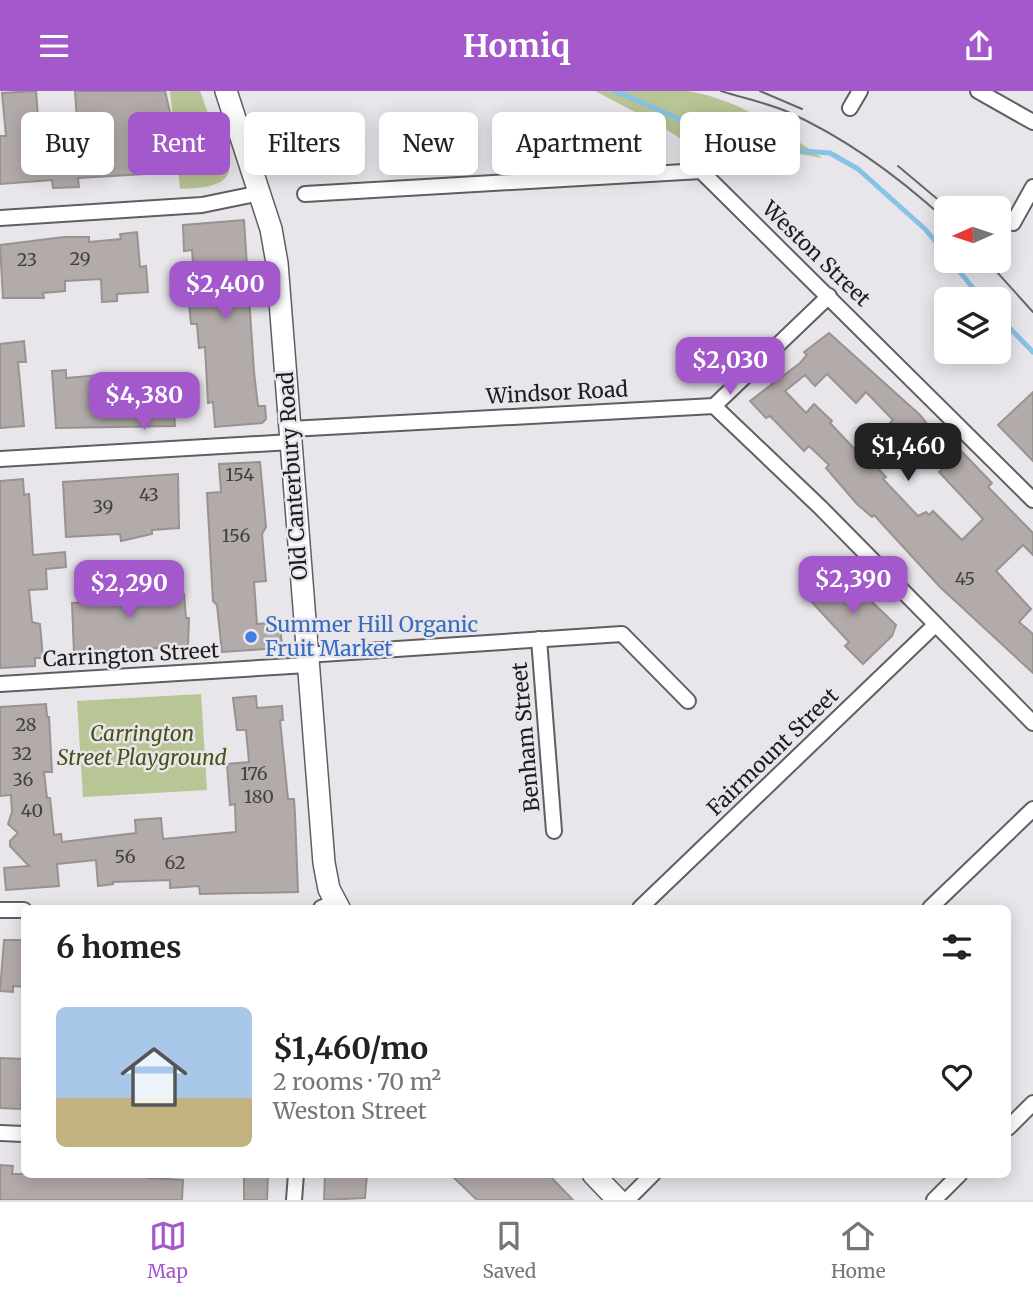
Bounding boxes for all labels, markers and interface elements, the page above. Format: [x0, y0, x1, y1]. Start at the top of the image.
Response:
text: Homiq [463, 26, 570, 66]
icon: menu [35, 27, 73, 65]
icon: share [960, 27, 998, 65]
chip: Buy [21, 112, 114, 175]
chip: Rent [128, 112, 230, 175]
chip: Filters [244, 112, 365, 175]
chip: New [379, 112, 478, 175]
chip: Apartment [492, 112, 666, 175]
chip: House [680, 112, 800, 175]
street label: Weston Street [756, 194, 876, 312]
north arrow [934, 196, 1012, 273]
map controls [934, 196, 1011, 364]
house number: 29 [69, 247, 91, 270]
house number: 23 [17, 248, 37, 271]
pin: $2,400 [168, 261, 282, 321]
text: $2,400 [185, 269, 265, 298]
button: layers [934, 287, 1011, 364]
pin: $2,030 [673, 337, 787, 397]
text: $2,030 [692, 345, 768, 374]
street label: Old Canterbury Road [272, 370, 313, 581]
pin: $4,380 [87, 373, 201, 432]
street label: Windsor Road [484, 375, 629, 410]
text: $4,380 [105, 380, 183, 409]
pin: $1,460 [851, 423, 965, 483]
text: $1,460 [870, 431, 946, 460]
house number: 154 [226, 463, 254, 486]
house number: 43 [139, 483, 159, 506]
house number: 39 [93, 495, 113, 518]
house number: 156 [222, 524, 250, 547]
pin: $2,390 [796, 557, 910, 616]
pin: $2,290 [72, 561, 186, 620]
text: $2,390 [815, 564, 891, 593]
house number: 45 [955, 567, 975, 590]
text: $2,290 [90, 568, 168, 597]
place label: Summer Hill Organic Fruit Market [265, 611, 478, 662]
marker: Summer Hill Organic Fruit Market [243, 629, 259, 645]
street label: Carrington Street [42, 636, 220, 673]
street label: Benham Street [505, 661, 546, 813]
street label: Fairmount Street [701, 682, 844, 821]
house number: 28 [15, 713, 37, 736]
park label: Carrington Street Playground [57, 720, 227, 771]
house number: 32 [12, 742, 32, 765]
house number: 176 [240, 762, 268, 785]
house number: 36 [13, 768, 34, 791]
house number: 180 [244, 785, 274, 808]
house number: 40 [21, 799, 43, 822]
house number: 56 [114, 845, 136, 868]
house number: 62 [165, 851, 185, 874]
text: 6 homes [56, 928, 181, 966]
icon: filters [938, 928, 976, 966]
text: $1,460/mo [273, 1029, 428, 1067]
icon: home [112, 1035, 196, 1119]
icon: heart [938, 1058, 976, 1096]
text: 2 rooms · 70 m² [273, 1067, 441, 1096]
text: Weston Street [273, 1096, 427, 1125]
tab: Map [147, 1217, 188, 1283]
tab: Saved [482, 1217, 536, 1283]
tab: Home [831, 1217, 886, 1283]

